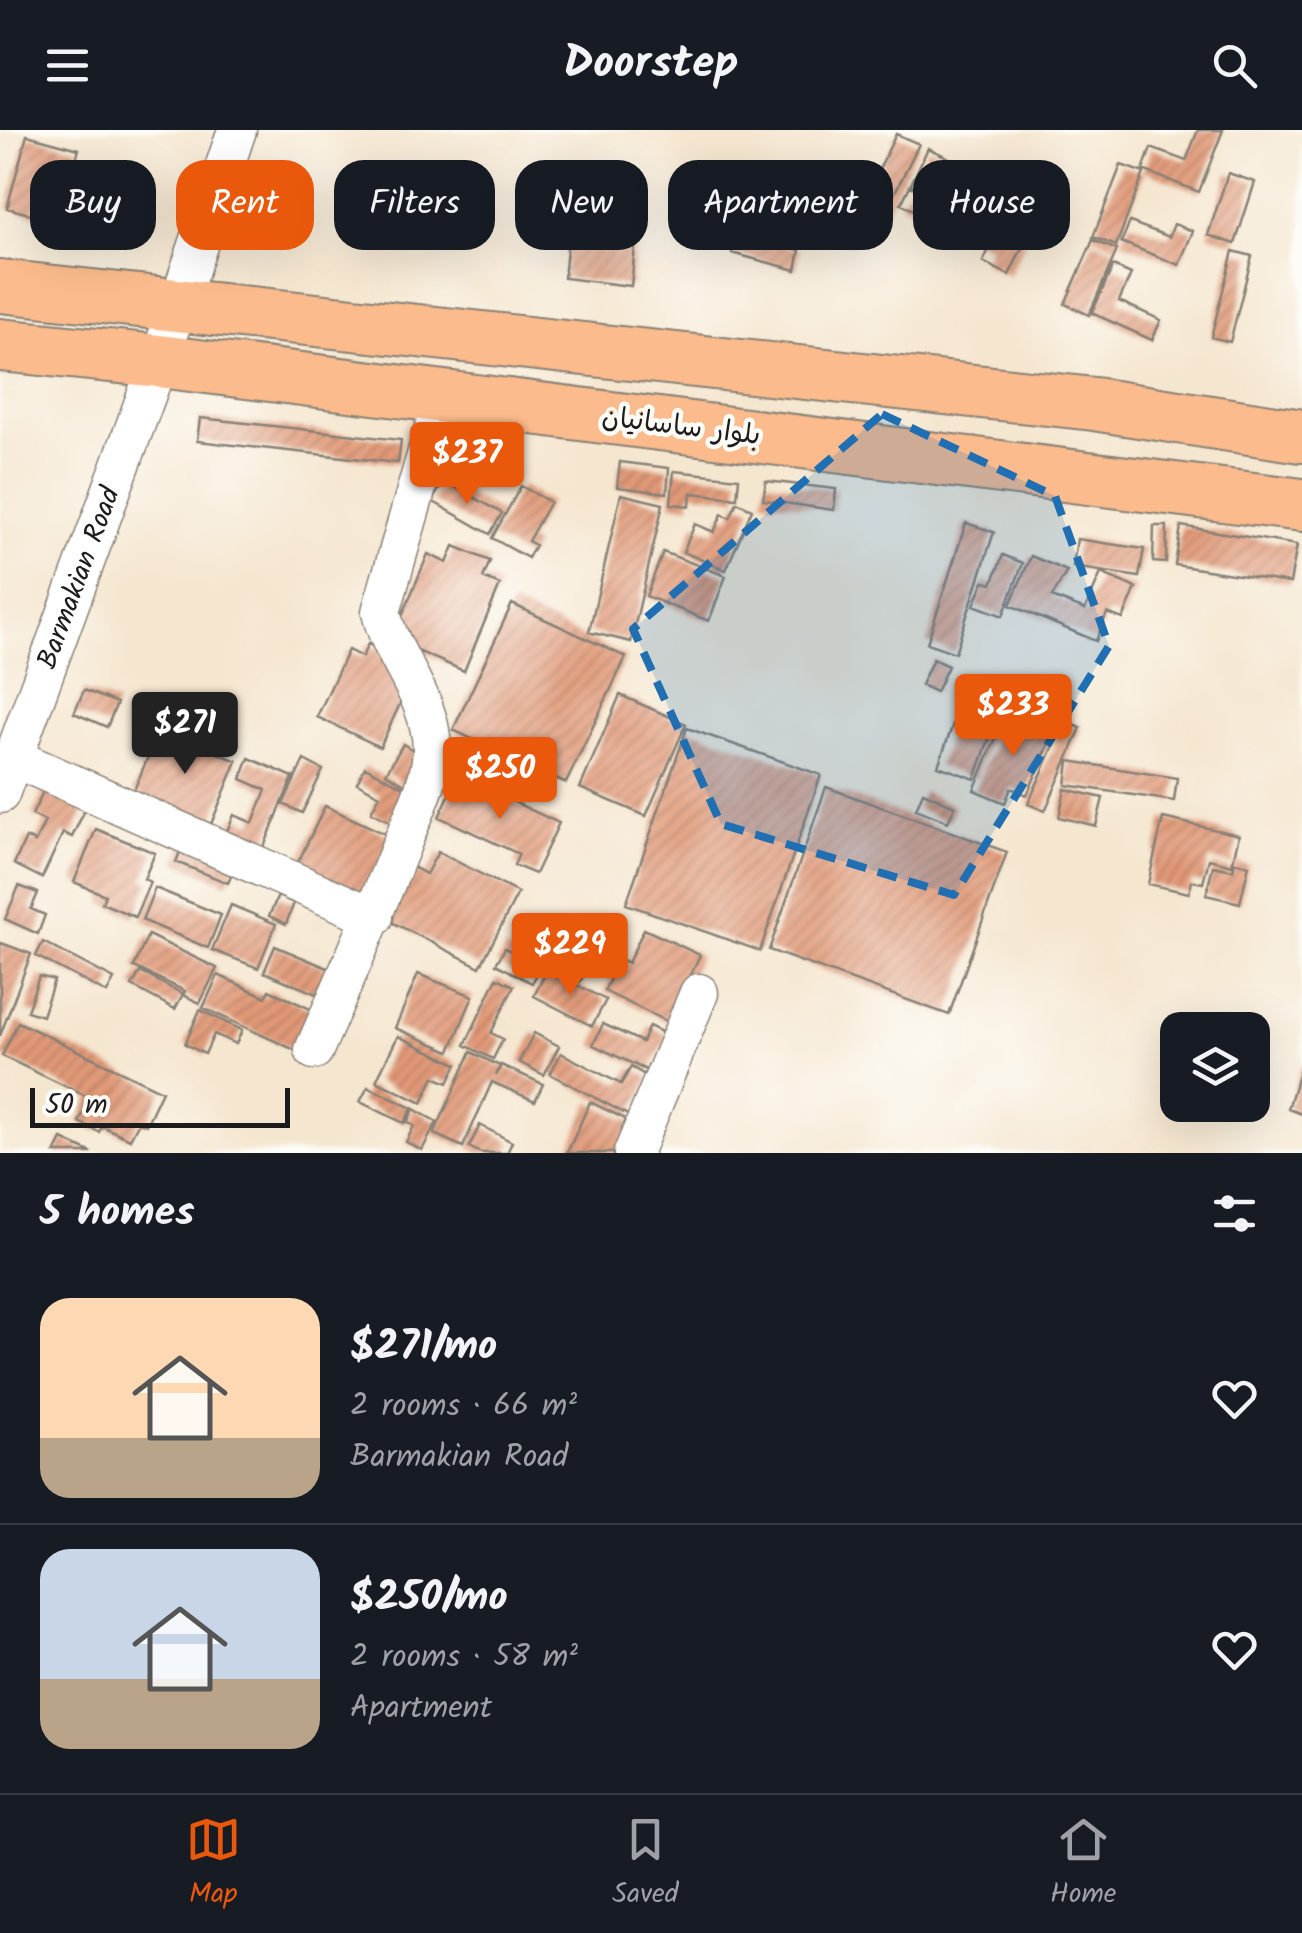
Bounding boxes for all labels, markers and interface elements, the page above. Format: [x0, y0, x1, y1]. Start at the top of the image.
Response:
text: Doorstep [564, 29, 738, 101]
icon: menu [40, 38, 95, 93]
icon: search [1207, 38, 1262, 93]
chip: Buy [30, 160, 156, 250]
chip: Rent [176, 160, 314, 250]
chip: Filters [334, 160, 495, 250]
chip: New [515, 160, 648, 250]
chip: Apartment [668, 160, 893, 250]
chip: House [913, 160, 1070, 250]
street label: بلوار ساسانیان [599, 395, 763, 459]
pin: $237 [408, 422, 526, 507]
text: $237 [432, 429, 502, 480]
street label: Barmakian Road [25, 480, 134, 675]
pin: $233 [954, 674, 1072, 759]
text: $233 [977, 681, 1049, 732]
pin: $271 [126, 692, 244, 777]
text: $271 [154, 699, 216, 750]
pin: $250 [441, 737, 559, 822]
text: $250 [465, 744, 535, 795]
pin: $229 [511, 913, 629, 998]
text: $229 [534, 920, 606, 971]
map controls [1160, 1012, 1270, 1122]
button: layers [1160, 1012, 1270, 1122]
scale bar [30, 1083, 290, 1128]
text: 50 m [45, 1083, 108, 1128]
text: 5 homes [40, 1180, 195, 1247]
icon: filters [1207, 1186, 1262, 1241]
text: $271/mo [350, 1314, 497, 1381]
icon: home [120, 1338, 240, 1458]
icon: heart [1207, 1371, 1262, 1426]
text: 2 rooms · 66 m² [350, 1381, 577, 1432]
text: Barmakian Road [350, 1432, 568, 1483]
text: $250/mo [350, 1565, 508, 1632]
icon: home [120, 1589, 240, 1709]
icon: heart [1207, 1622, 1262, 1677]
text: 2 rooms · 58 m² [350, 1632, 578, 1683]
text: Apartment [350, 1683, 492, 1734]
tab: Map [186, 1812, 241, 1917]
tab: Saved [612, 1812, 679, 1917]
tab: Home [1050, 1812, 1116, 1917]

